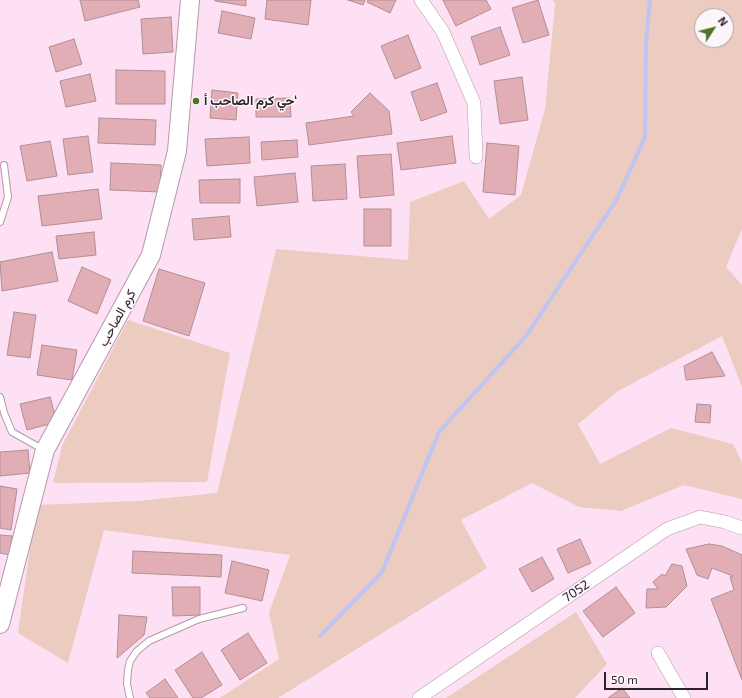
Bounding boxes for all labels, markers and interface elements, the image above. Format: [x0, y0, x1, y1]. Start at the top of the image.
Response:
north arrow [694, 8, 734, 48]
text: N [716, 14, 731, 28]
place label: حي كرم الصاحب أ‘ [204, 93, 297, 109]
marker: حي كرم الصاحب أ‘ [191, 96, 201, 106]
street label: كرم الصاحب [95, 287, 139, 349]
street label: 7052 [560, 576, 592, 606]
scale bar [606, 664, 710, 690]
text: 50 m [611, 672, 638, 686]

